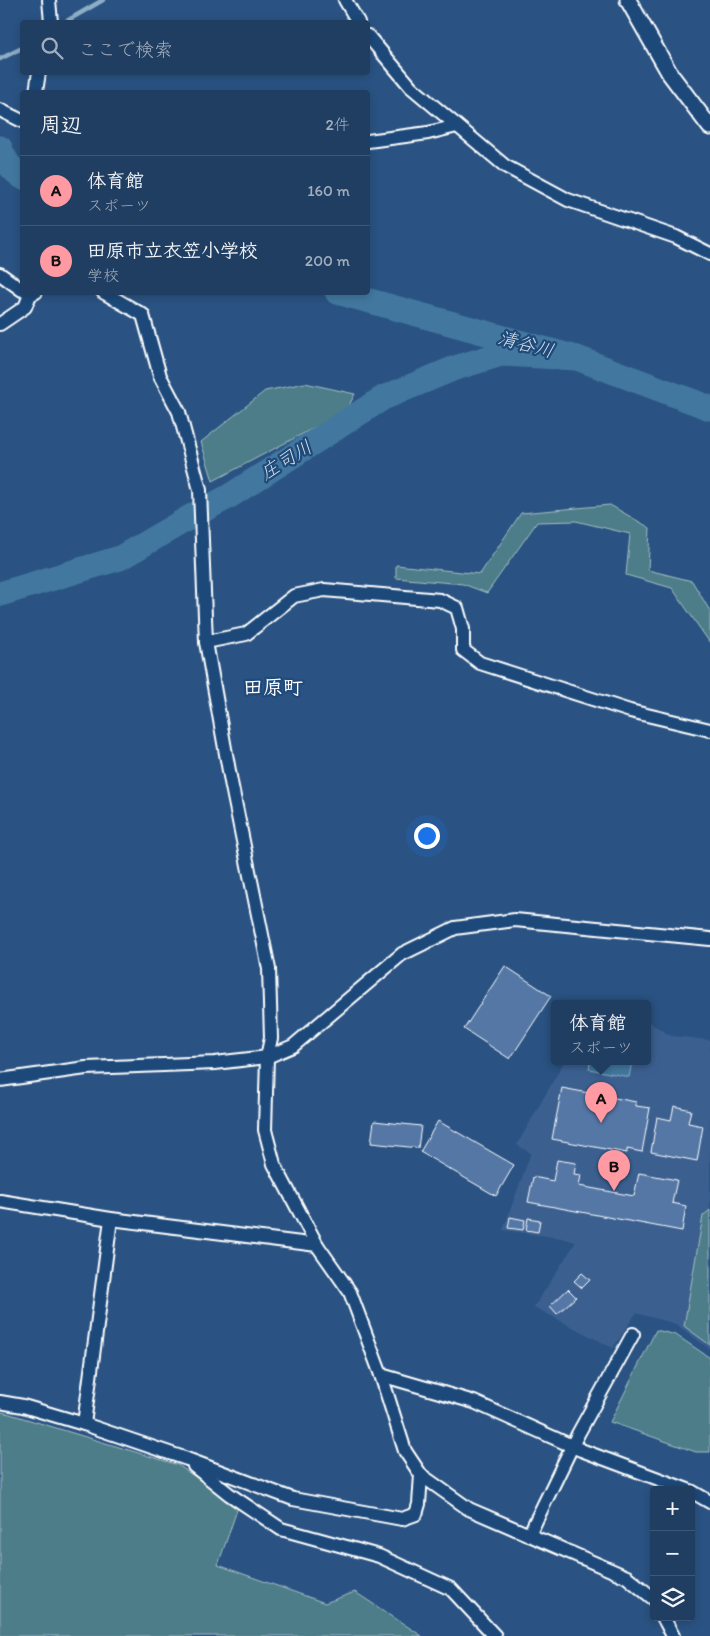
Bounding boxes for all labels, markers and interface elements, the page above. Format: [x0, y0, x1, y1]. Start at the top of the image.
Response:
search box [20, 20, 370, 75]
icon: search [38, 34, 66, 62]
text: ここで検索 [78, 38, 173, 61]
text: 周辺 [40, 112, 82, 137]
text: 2件 [326, 115, 350, 134]
text: 体育館 [87, 169, 144, 192]
text: A [51, 181, 61, 200]
text: 160 m [307, 181, 350, 200]
text: スポーツ [87, 196, 151, 215]
text: 田原市立衣笠小学校 [87, 239, 258, 262]
text: B [51, 251, 61, 270]
text: 200 m [305, 251, 350, 270]
text: 学校 [87, 266, 119, 285]
water label: 清谷川 [495, 326, 557, 362]
water label: 庄司川 [256, 435, 316, 485]
district label: 田原町 [243, 675, 303, 699]
your location [414, 823, 440, 849]
popup [551, 1000, 651, 1065]
text: 体育館 [569, 1011, 626, 1034]
text: スポーツ [569, 1038, 633, 1057]
pin: A [585, 1082, 617, 1123]
pin: B [598, 1150, 630, 1191]
map controls [650, 1486, 695, 1621]
button: + [650, 1486, 695, 1531]
button: − [650, 1531, 695, 1576]
button: layers [650, 1576, 695, 1621]

